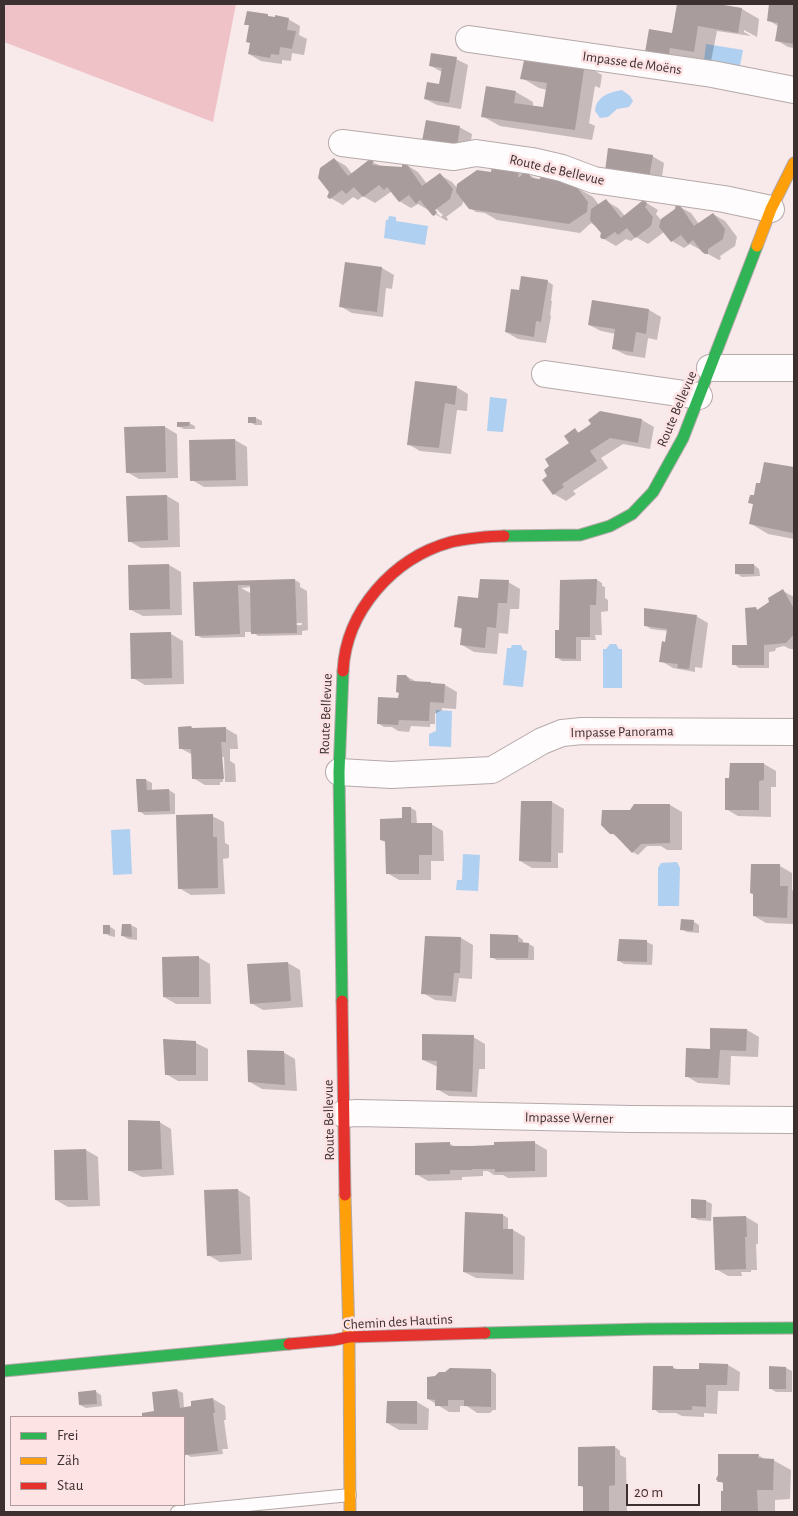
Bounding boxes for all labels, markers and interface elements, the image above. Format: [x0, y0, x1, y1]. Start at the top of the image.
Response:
street label: Impasse de Moëns [581, 48, 683, 78]
street label: Route de Bellevue [508, 151, 606, 189]
street label: Route Bellevue [653, 368, 701, 450]
street label: Route Bellevue [316, 673, 336, 755]
street label: Impasse Panorama [570, 723, 674, 741]
street label: Route Bellevue [320, 1079, 338, 1161]
street label: Impasse Werner [525, 1109, 613, 1127]
street label: Chemin des Hautins [343, 1311, 453, 1333]
legend [10, 1416, 185, 1506]
text: Frei [57, 1428, 78, 1443]
text: Zäh [57, 1453, 80, 1468]
scale bar [628, 1474, 702, 1506]
text: Stau [57, 1478, 83, 1493]
text: 20 m [634, 1485, 663, 1500]

